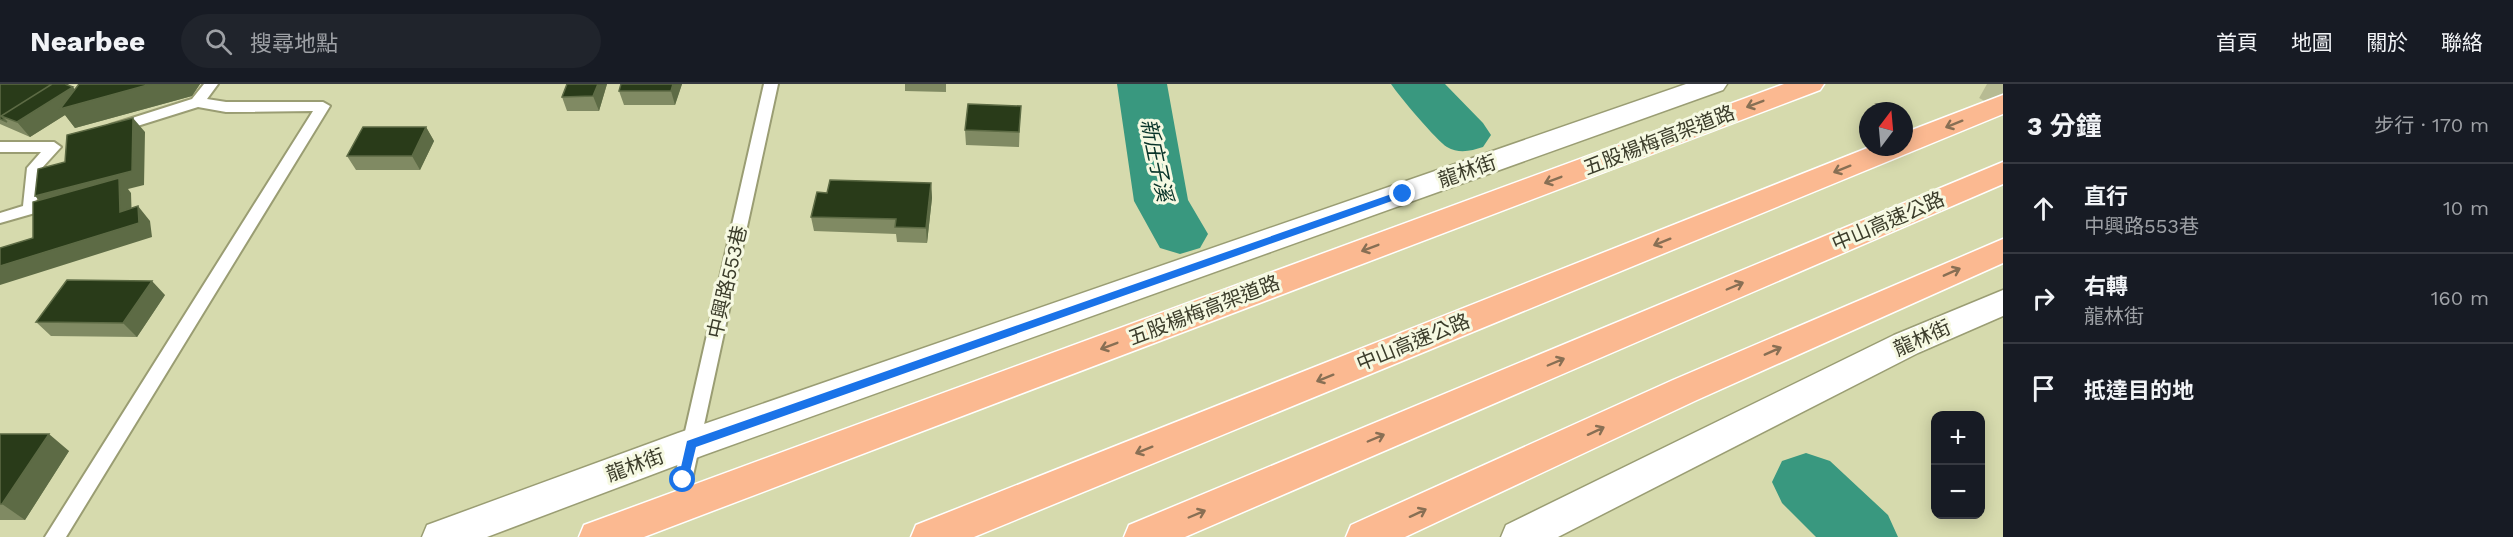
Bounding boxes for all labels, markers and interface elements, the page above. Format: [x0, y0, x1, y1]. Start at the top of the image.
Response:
search box [181, 14, 601, 68]
text: Nearbee [30, 25, 145, 58]
icon: search [202, 25, 235, 58]
text: 首頁 [2216, 30, 2258, 55]
text: 地圖 [2291, 30, 2333, 55]
text: 關於 [2366, 30, 2408, 55]
text: 聯絡 [2441, 30, 2483, 55]
text: 搜尋地點 [250, 31, 338, 56]
street label: 五股楊梅高架道路 [1580, 100, 1738, 180]
one-way arrow [1746, 100, 1765, 111]
north arrow [1859, 102, 1913, 156]
text: 3 分鐘 [2027, 111, 2102, 141]
text: 步行 · 170 m [2374, 113, 2489, 137]
water label: 新庄子溪 [1136, 116, 1179, 207]
one-way arrow [1945, 119, 1963, 130]
street label: 龍林街 [1435, 150, 1499, 192]
one-way arrow [1834, 164, 1852, 175]
one-way arrow [1544, 175, 1563, 186]
route end [1389, 180, 1415, 206]
text: 直行 [2084, 184, 2128, 209]
street label: 中山高速公路 [1828, 187, 1948, 255]
icon: ahead [2027, 192, 2060, 225]
text: 10 m [2443, 196, 2489, 220]
text: 中興路553巷 [2084, 214, 2199, 238]
street label: 中興路553巷 [702, 223, 752, 341]
one-way arrow [1653, 237, 1671, 248]
one-way arrow [1361, 244, 1380, 255]
one-way arrow [1942, 266, 1960, 277]
street label: 五股楊梅高架道路 [1125, 270, 1283, 350]
text: 右轉 [2084, 274, 2128, 299]
one-way arrow [1725, 280, 1744, 291]
icon: right [2027, 282, 2060, 315]
text: 160 m [2431, 286, 2489, 310]
text: 龍林街 [2084, 304, 2144, 328]
street label: 中山高速公路 [1353, 308, 1473, 376]
street label: 龍林街 [1890, 315, 1954, 361]
one-way arrow [1100, 341, 1119, 352]
one-way arrow [1764, 345, 1782, 356]
one-way arrow [1546, 356, 1564, 367]
icon: arrive [2027, 372, 2060, 405]
one-way arrow [1316, 373, 1335, 384]
text: 抵達目的地 [2084, 378, 2194, 403]
map controls [1931, 411, 1985, 519]
button: + [1931, 411, 1985, 465]
one-way arrow [1586, 425, 1604, 436]
one-way arrow [1366, 432, 1385, 443]
street label: 龍林街 [603, 443, 667, 487]
one-way arrow [1135, 446, 1154, 457]
button: − [1931, 465, 1985, 519]
route start [669, 466, 695, 492]
one-way arrow [1409, 506, 1427, 518]
one-way arrow [1187, 508, 1205, 519]

